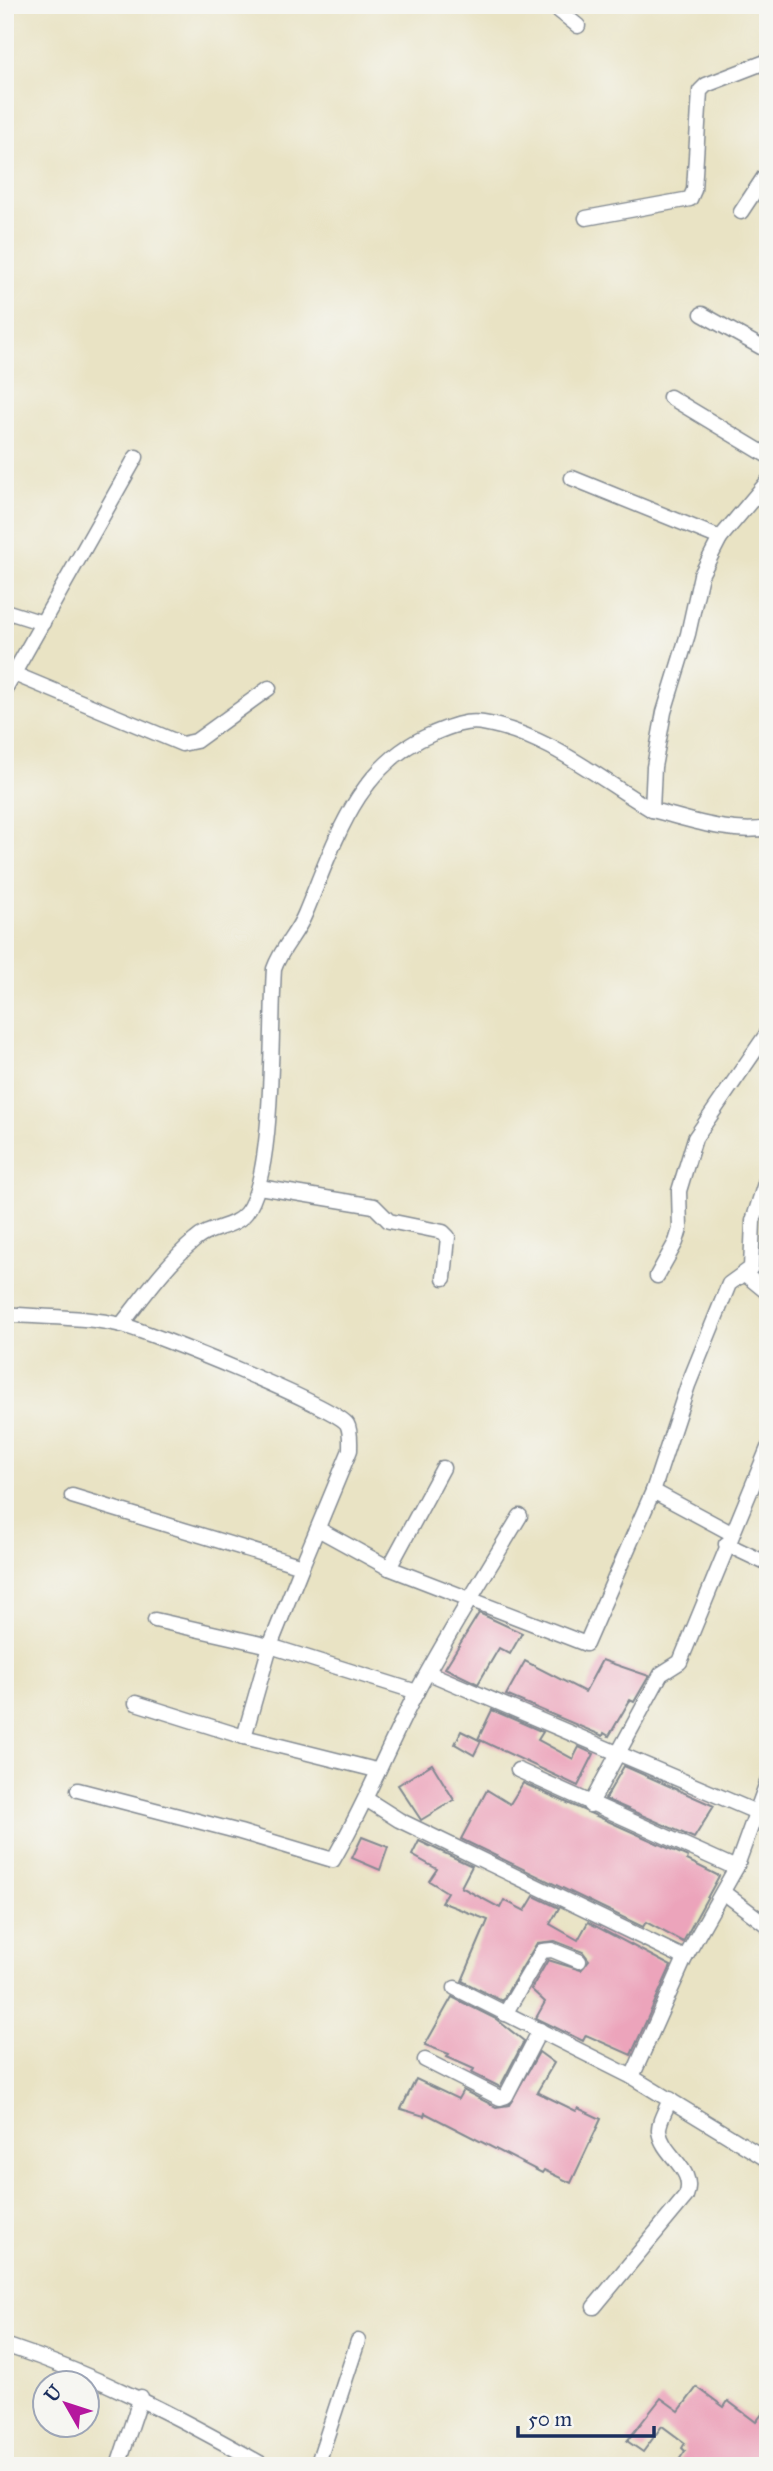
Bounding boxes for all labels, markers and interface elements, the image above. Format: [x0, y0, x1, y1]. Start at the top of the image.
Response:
north arrow [32, 2370, 102, 2440]
text: U [40, 2380, 67, 2407]
scale bar [518, 2394, 654, 2438]
text: 50 m [528, 2406, 573, 2432]

